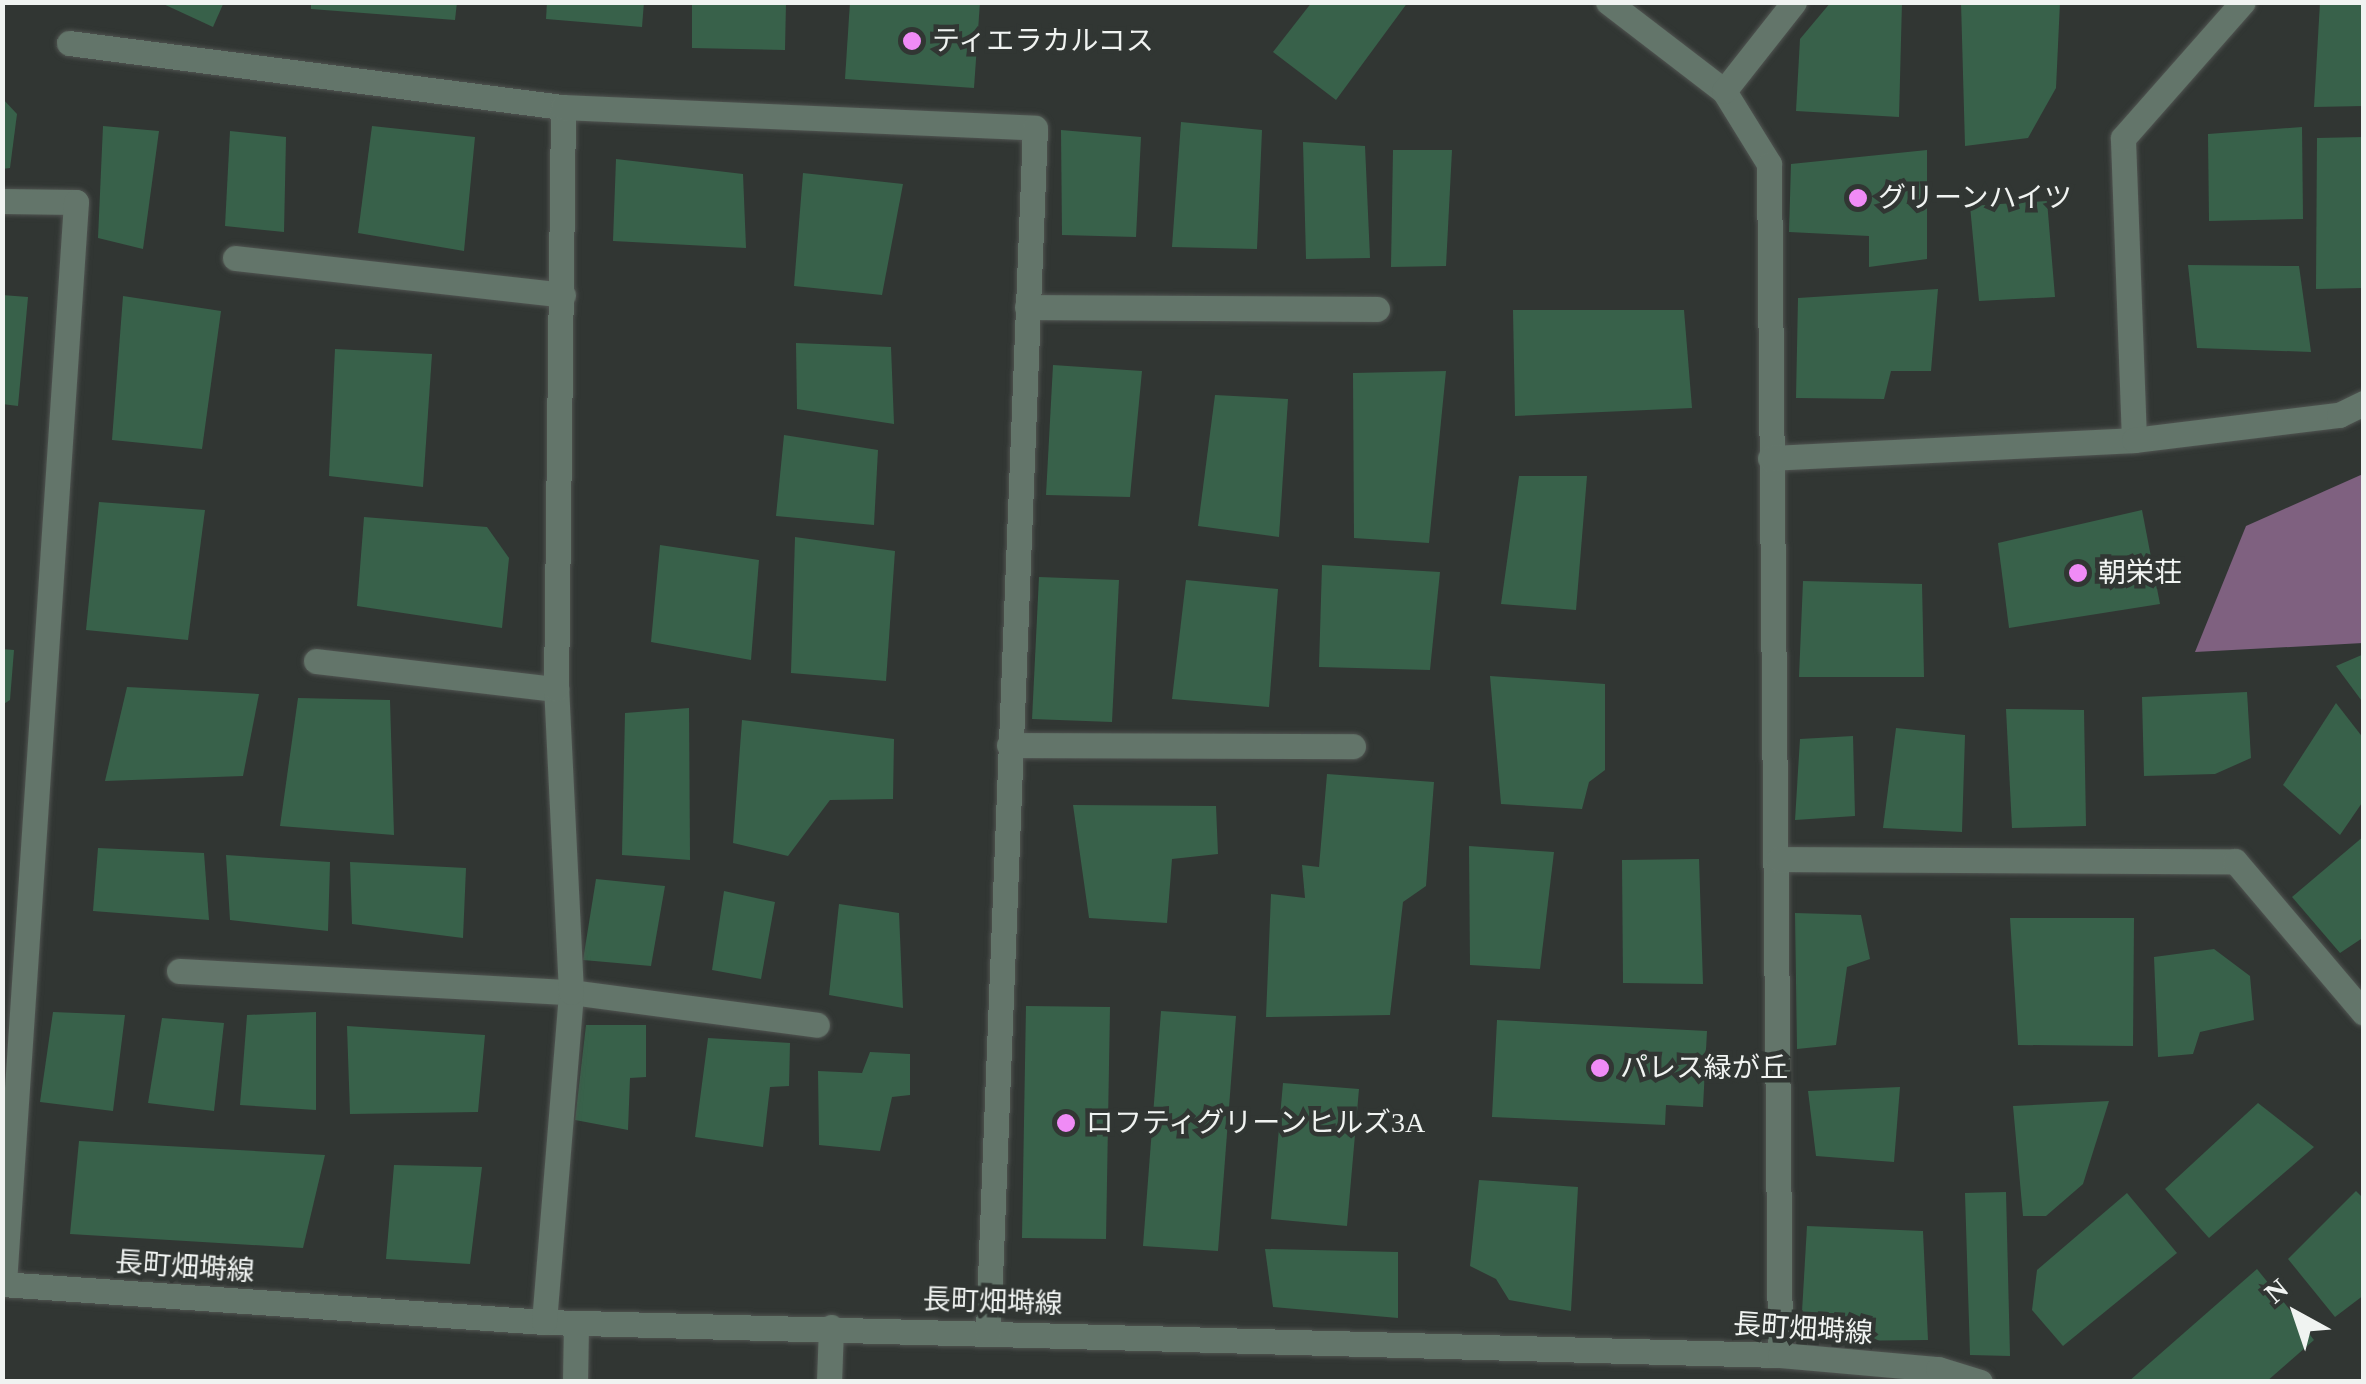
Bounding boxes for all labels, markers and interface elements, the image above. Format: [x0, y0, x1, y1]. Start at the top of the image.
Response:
place label: ティエラカルコス [932, 24, 1156, 58]
marker: ティエラカルコス [901, 30, 923, 52]
place label: グリーンハイツ [1878, 181, 2074, 215]
marker: グリーンハイツ [1847, 187, 1869, 209]
place label: 朝栄荘 [2098, 556, 2182, 590]
marker: 朝栄荘 [2067, 562, 2089, 584]
place label: パレス緑が丘 [1620, 1051, 1788, 1085]
marker: パレス緑が丘 [1589, 1057, 1611, 1079]
place label: ロフティグリーンヒルズ3A [1086, 1106, 1428, 1140]
marker: ロフティグリーンヒルズ3A [1055, 1112, 1077, 1134]
street label: 長町畑塒線 [114, 1245, 256, 1289]
north arrow [2246, 1264, 2346, 1364]
text: N [2259, 1272, 2294, 1309]
street label: 長町畑塒線 [922, 1283, 1064, 1321]
street label: 長町畑塒線 [1732, 1307, 1874, 1351]

